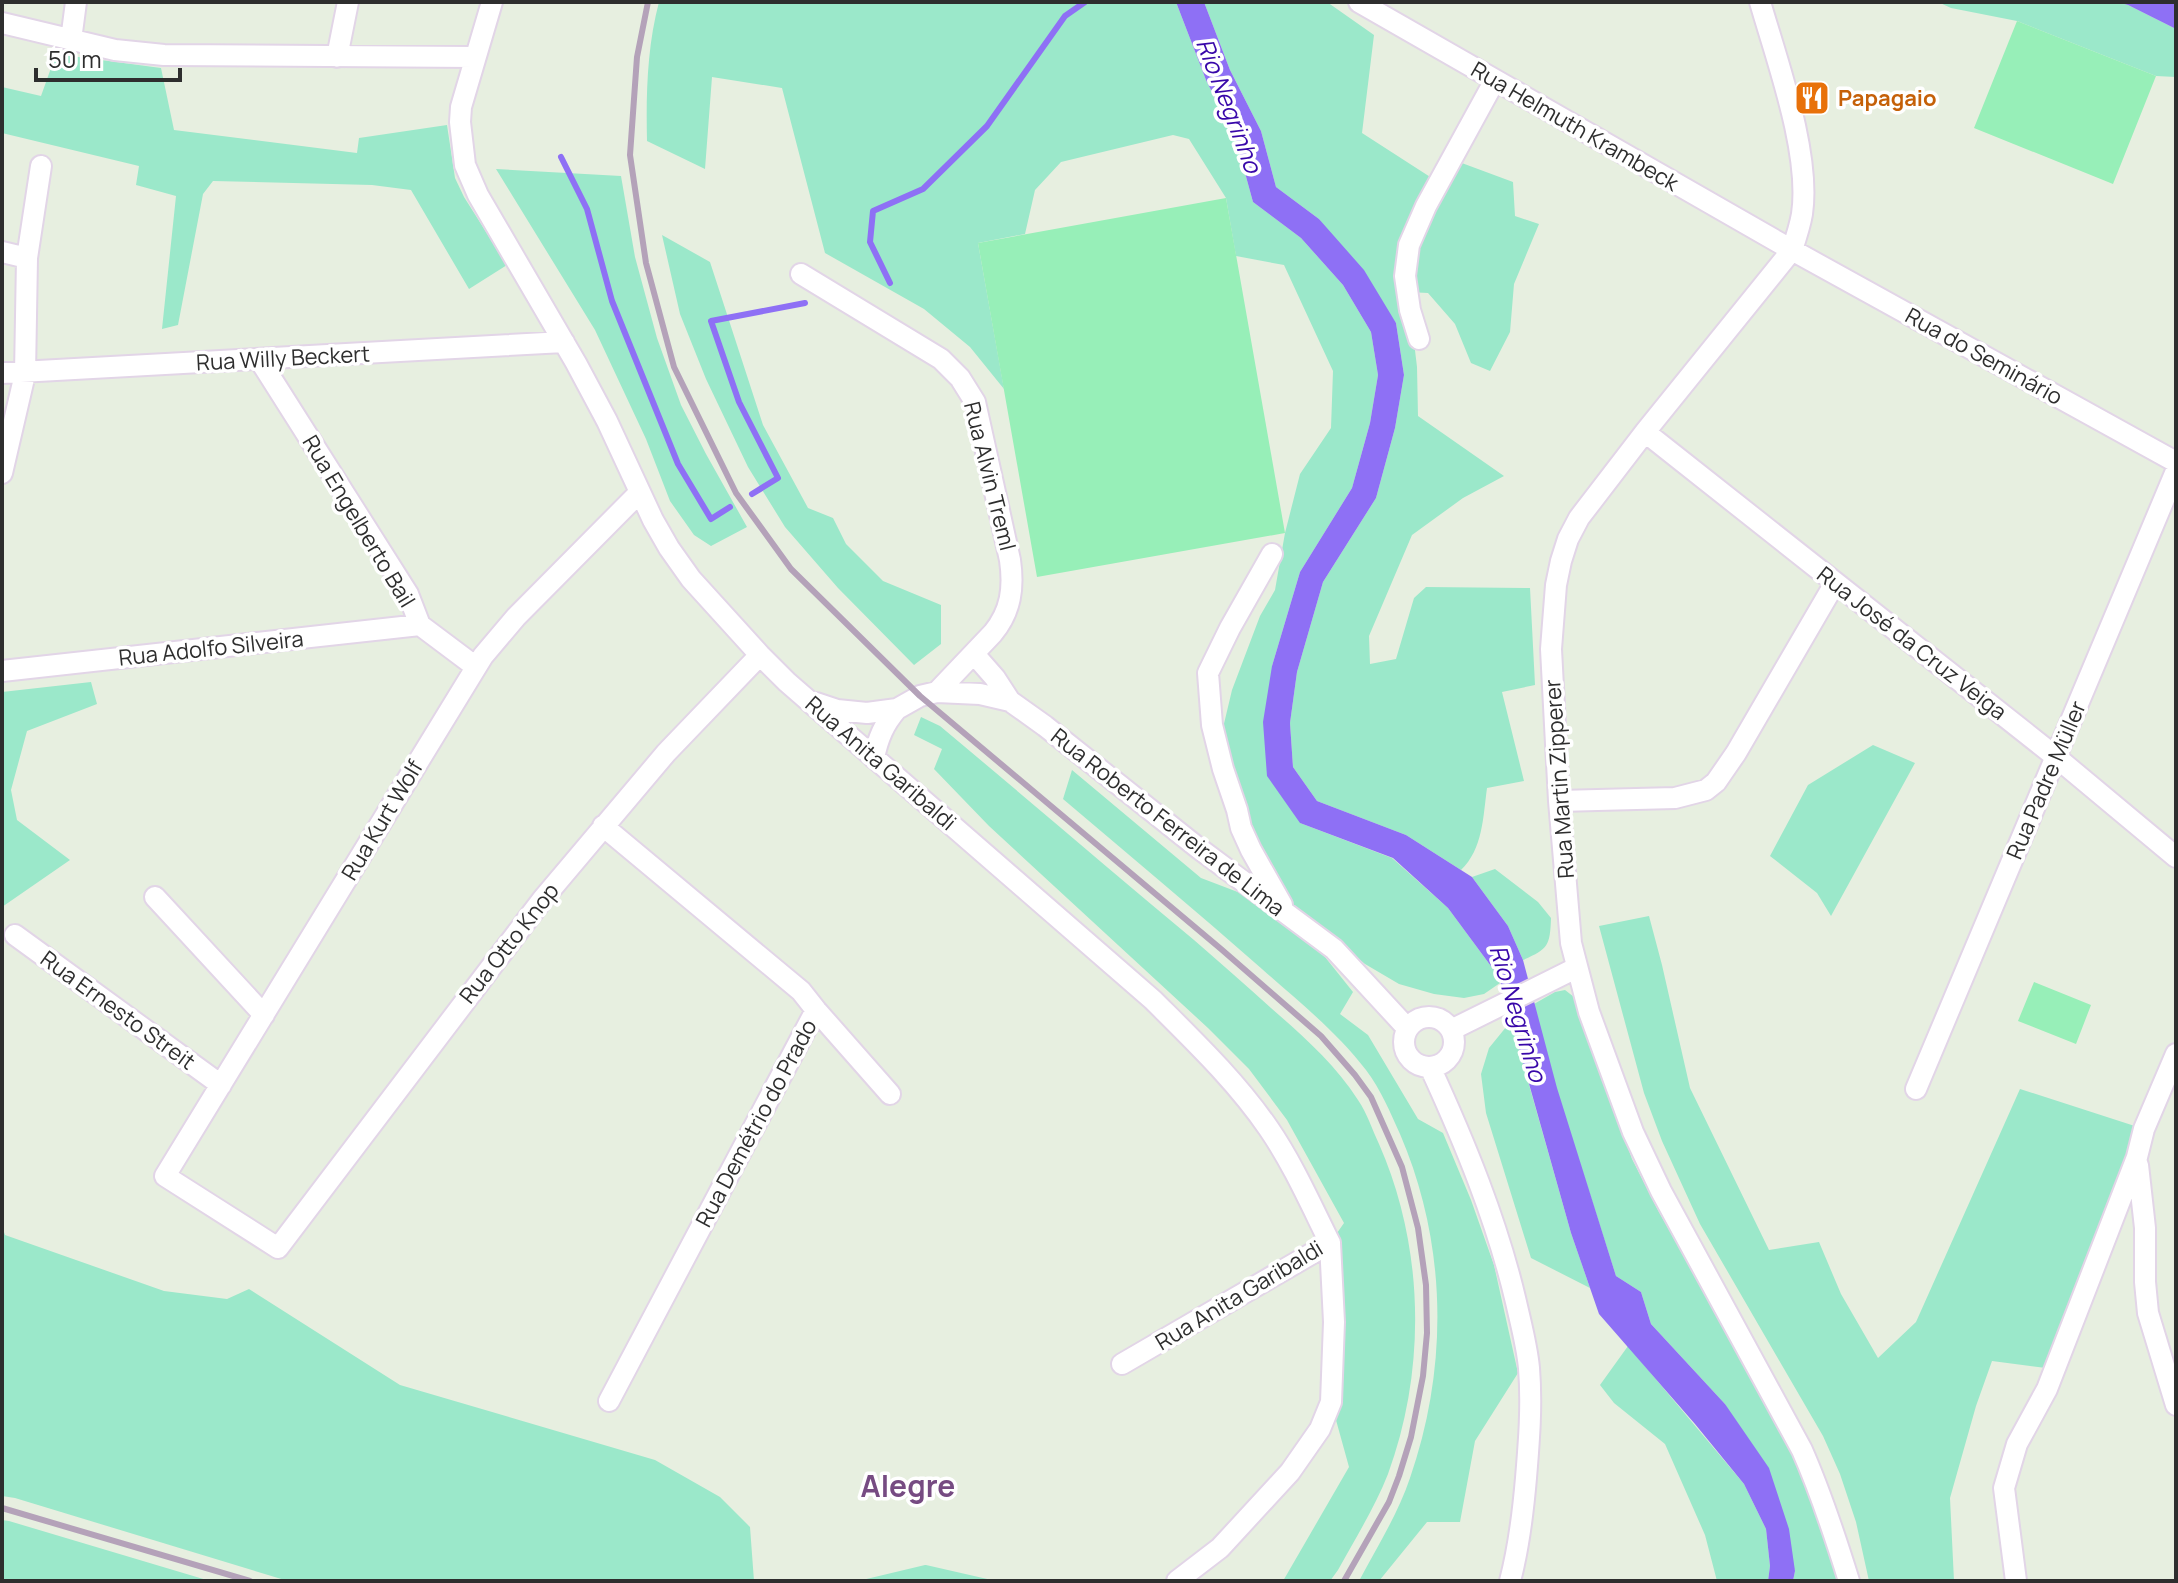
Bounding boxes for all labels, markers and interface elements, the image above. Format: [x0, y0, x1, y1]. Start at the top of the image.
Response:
scale bar [36, 32, 180, 82]
water label: Rio Negrinho [1189, 33, 1271, 179]
text: 50 m [48, 42, 102, 75]
street label: Rua Helmuth Krambeck [1466, 54, 1685, 198]
restaurant icon: Papagaio [1793, 79, 1831, 117]
place label: Papagaio [1838, 83, 1937, 113]
street label: Rua do Seminário [1900, 300, 2068, 412]
street label: Rua Willy Beckert [195, 338, 371, 378]
street label: Rua Alvin Treml [957, 398, 1023, 554]
street label: Rua Engelberto Bail [296, 429, 422, 613]
street label: Rua José da Cruz Veiga [1811, 559, 2013, 727]
street label: Rua Adolfo Silveira [117, 623, 305, 673]
street label: Rua Martin Zipperer [1537, 678, 1581, 880]
street label: Rua Anita Garibaldi [799, 689, 963, 837]
street label: Rua Padre Müller [1999, 696, 2093, 864]
street label: Rua Roberto Ferreira de Lima [1045, 721, 1291, 923]
street label: Rua Kurt Wolf [334, 754, 430, 886]
street label: Rua Otto Knop [452, 877, 566, 1009]
water label: Rio Negrinho [1483, 941, 1556, 1087]
street label: Rua Ernesto Streit [35, 944, 201, 1076]
street label: Rua Demétrio do Prado [688, 1014, 824, 1232]
street label: Rua Anita Garibaldi [1150, 1233, 1328, 1357]
district label: Alegre [861, 1465, 955, 1506]

